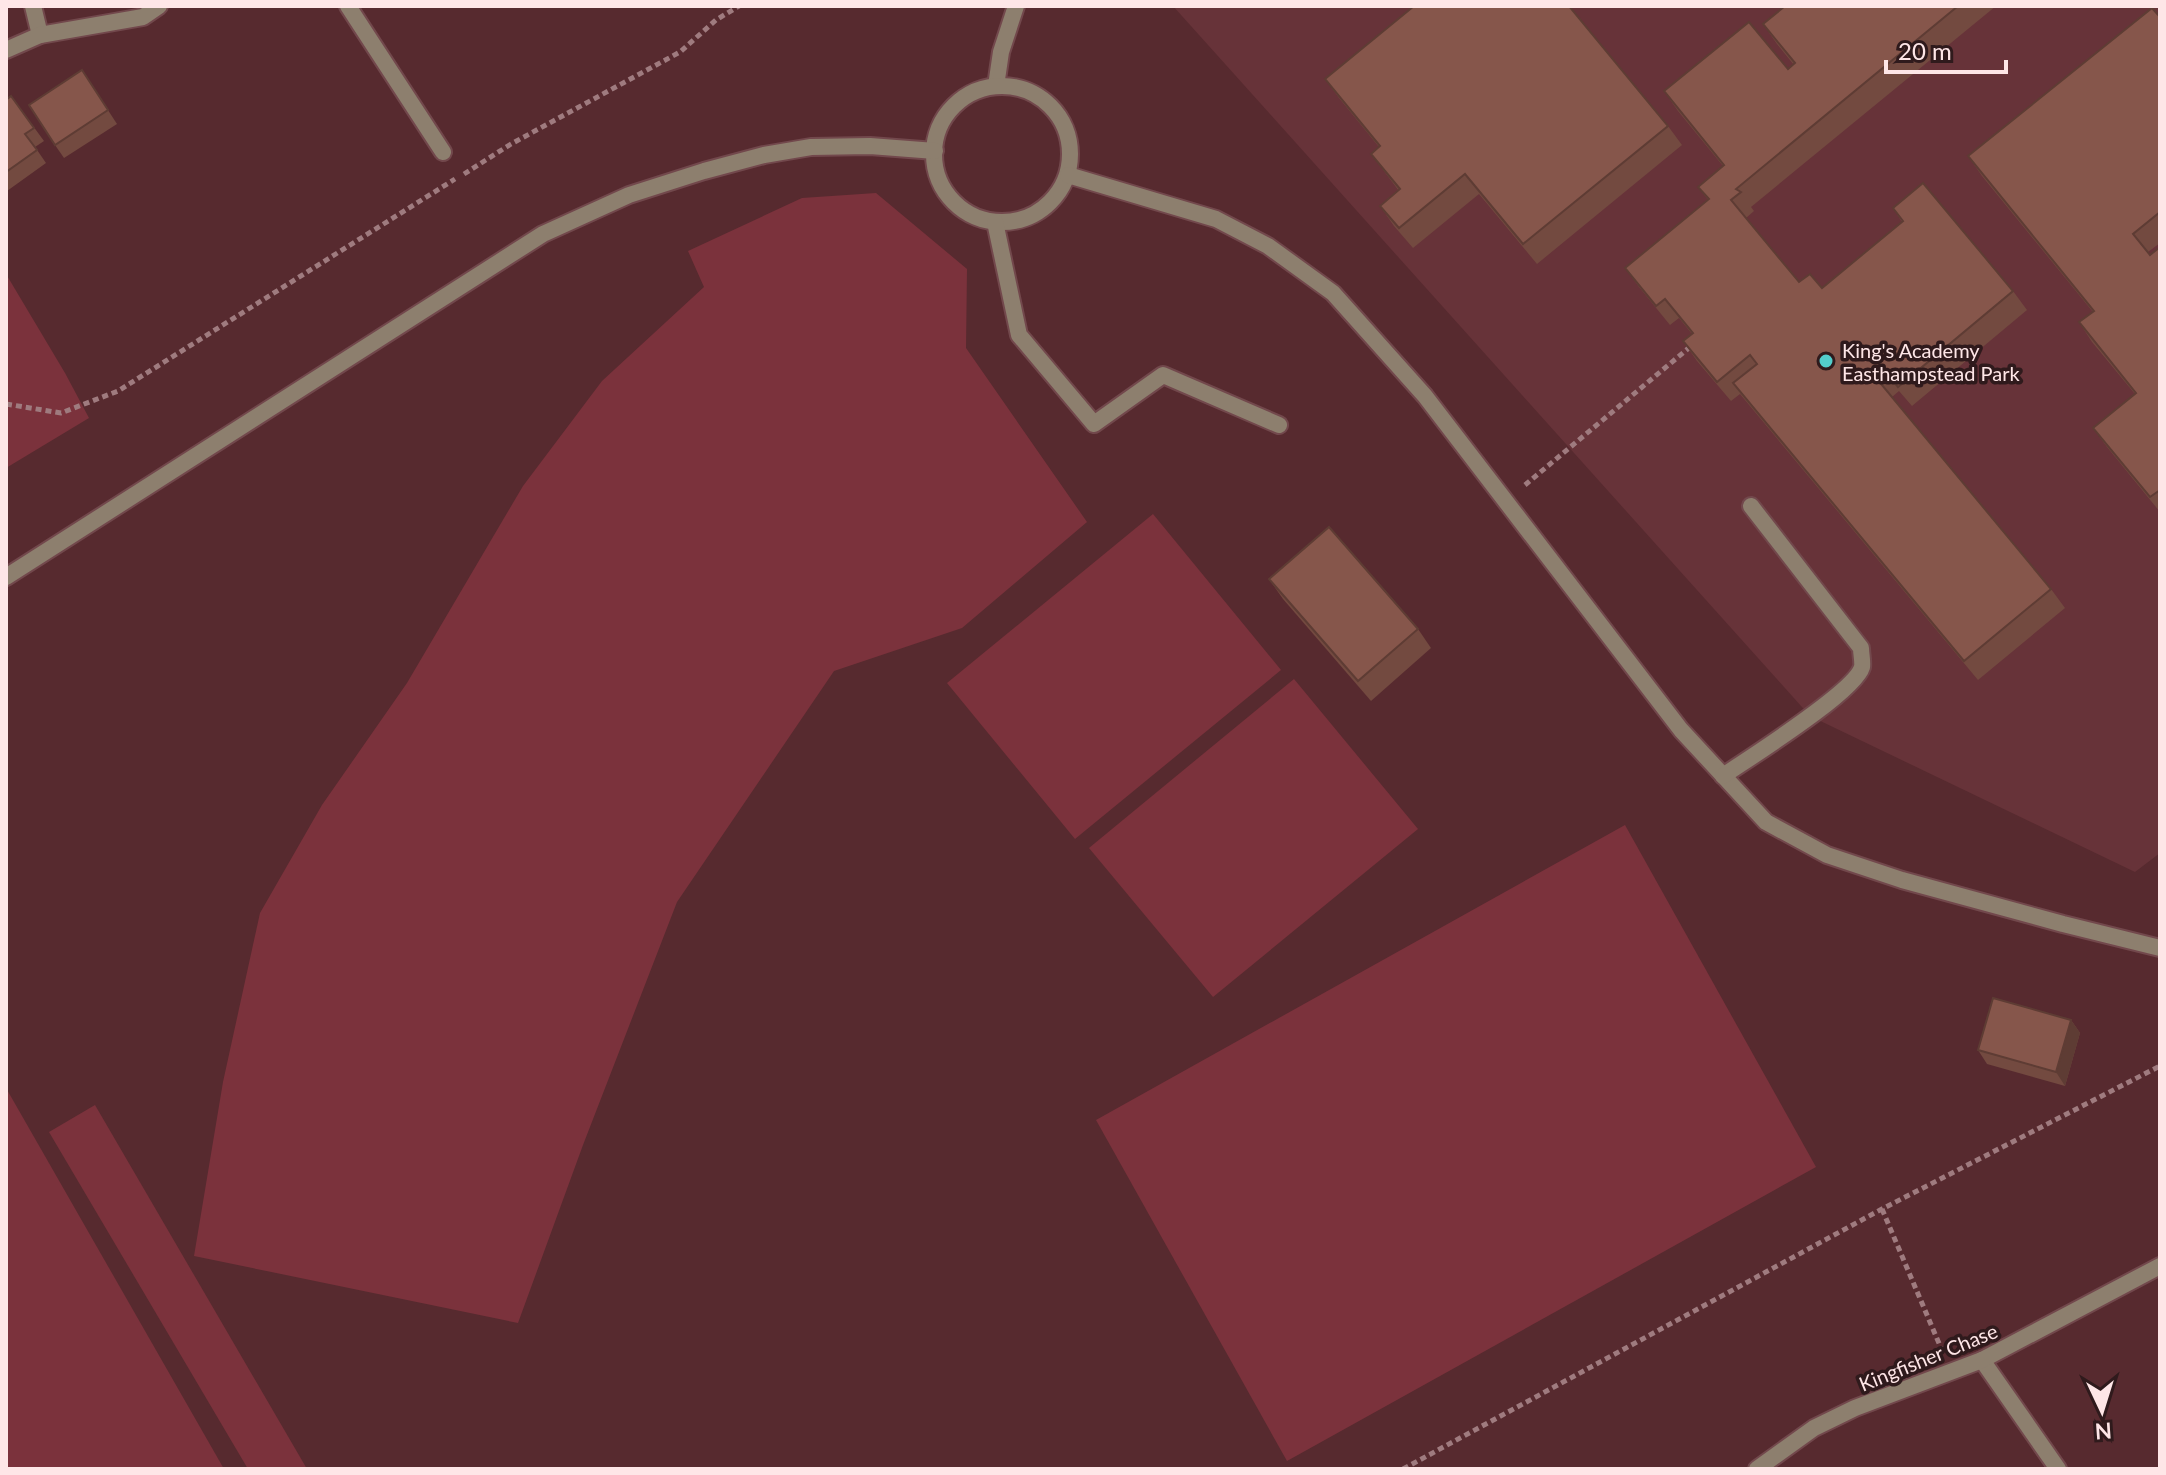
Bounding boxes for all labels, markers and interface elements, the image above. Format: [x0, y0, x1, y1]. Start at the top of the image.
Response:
scale bar [1886, 24, 2006, 74]
text: 20 m [1898, 36, 1952, 65]
place label: King's Academy Easthampstead Park [1842, 338, 2020, 385]
marker: King's Academy Easthampstead Park [1817, 352, 1835, 370]
street label: Kingfisher Chase [1855, 1318, 2001, 1396]
north arrow [2062, 1371, 2142, 1451]
text: N [2094, 1417, 2113, 1446]

